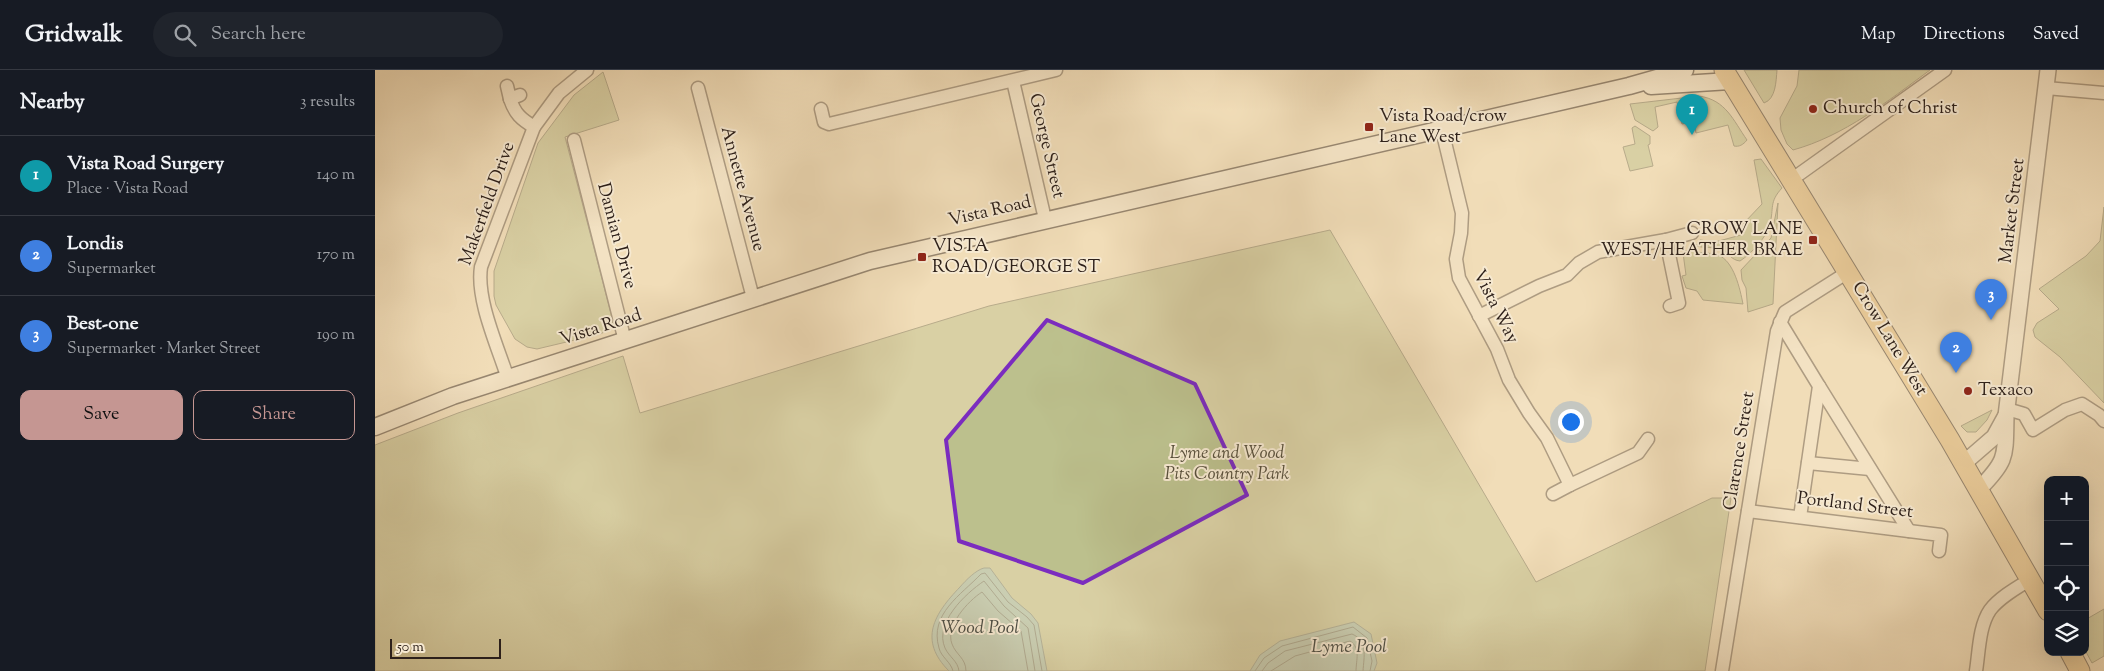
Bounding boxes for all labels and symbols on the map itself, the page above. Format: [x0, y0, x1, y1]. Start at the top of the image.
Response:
street label: George Street [1021, 91, 1071, 201]
pin: 1 [1676, 94, 1708, 135]
place label: Church of Christ [1823, 96, 1957, 122]
marker: Church of Christ [1807, 103, 1819, 115]
place label: Vista Road/crow Lane West [1379, 104, 1508, 151]
marker: Vista Road/crow Lane West [1363, 121, 1375, 133]
street label: Annette Avenue [713, 123, 771, 255]
street label: Makerfield Drive [454, 139, 522, 269]
street label: Market Street [1994, 157, 2032, 265]
street label: Damian Drive [589, 180, 643, 292]
street label: Vista Road [946, 190, 1034, 234]
place label: CROW LANE WEST/HEATHER BRAE [1600, 217, 1803, 264]
place label: VISTA ROAD/GEORGE ST [932, 234, 1101, 281]
marker: CROW LANE WEST/HEATHER BRAE [1807, 234, 1819, 246]
marker: VISTA ROAD/GEORGE ST [916, 251, 928, 263]
street label: Vista Way [1465, 266, 1525, 349]
street label: Crow Lane West [1845, 277, 1933, 401]
pin: 3 [1975, 279, 2007, 320]
street label: Vista Road [557, 303, 645, 353]
pin: 2 [1940, 332, 1972, 373]
place label: Texaco [1978, 378, 2033, 404]
marker: Texaco [1962, 385, 1974, 397]
street label: Clarence Street [1718, 390, 1762, 512]
your location [1558, 409, 1584, 435]
park label: Lyme and Wood Pits Country Park [1165, 441, 1289, 488]
street label: Portland Street [1796, 486, 1914, 526]
water label: Wood Pool [941, 615, 1019, 642]
water label: Lyme Pool [1311, 634, 1387, 661]
scale bar [390, 636, 501, 659]

